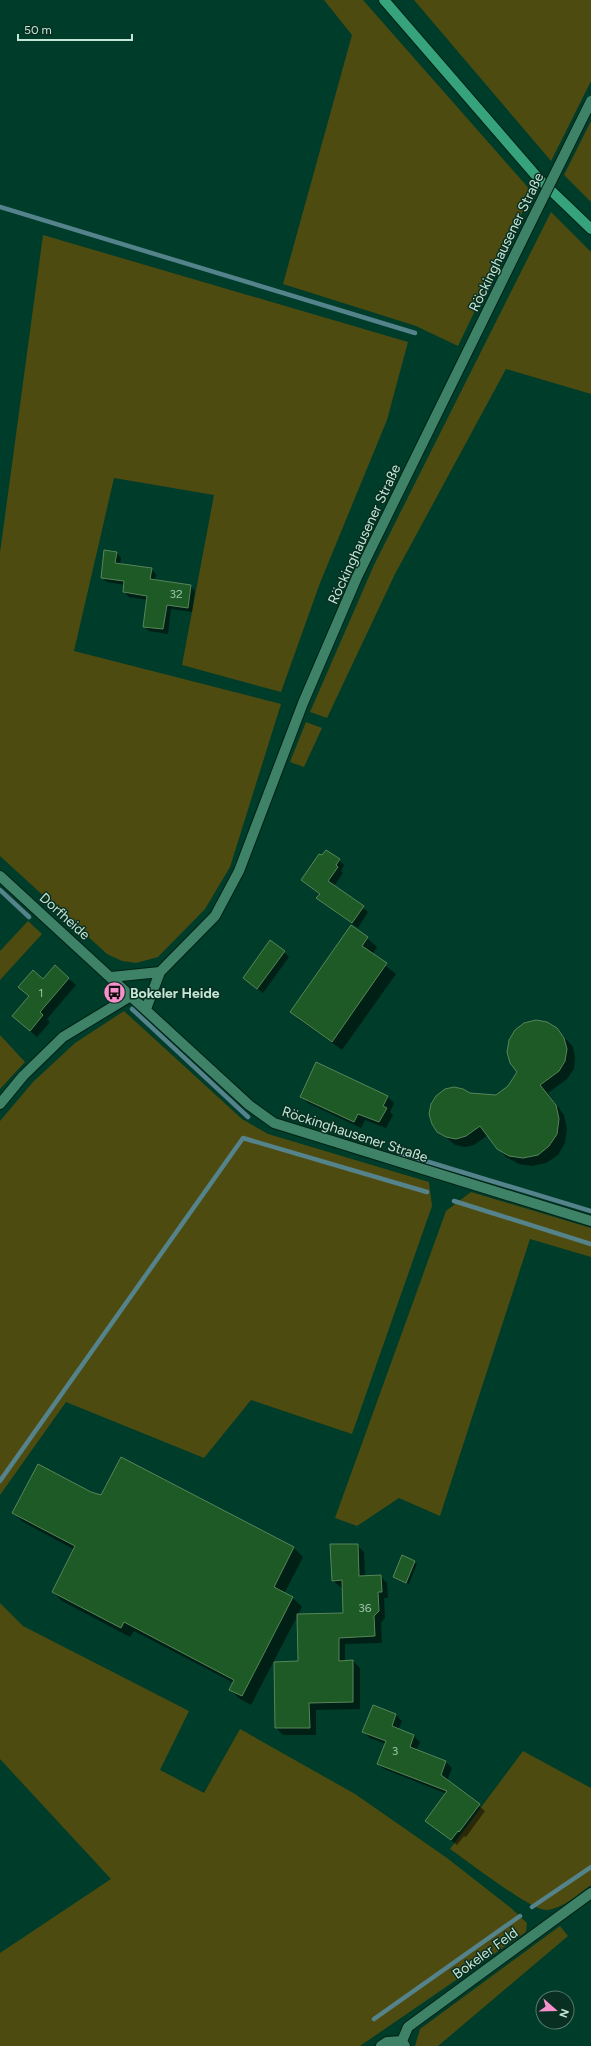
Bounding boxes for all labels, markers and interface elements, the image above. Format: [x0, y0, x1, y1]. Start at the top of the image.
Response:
scale bar [18, 16, 132, 42]
text: 50 m [24, 23, 52, 37]
street label: Röckinghausener Straße [465, 170, 548, 314]
street label: Röckinghausener Straße [325, 461, 405, 607]
house number: 32 [169, 587, 183, 601]
street label: Dorfheide [36, 889, 94, 944]
bus stop icon: Bokeler Heide [101, 980, 127, 1006]
place label: Bokeler Heide [130, 985, 220, 1002]
house number: 1 [39, 986, 43, 1000]
street label: Röckinghausener Straße [280, 1103, 430, 1166]
house number: 36 [358, 1601, 372, 1615]
house number: 3 [392, 1744, 398, 1758]
street label: Bokeler Feld [449, 1924, 521, 1983]
north arrow [535, 1990, 575, 2030]
text: N [556, 2007, 571, 2019]

